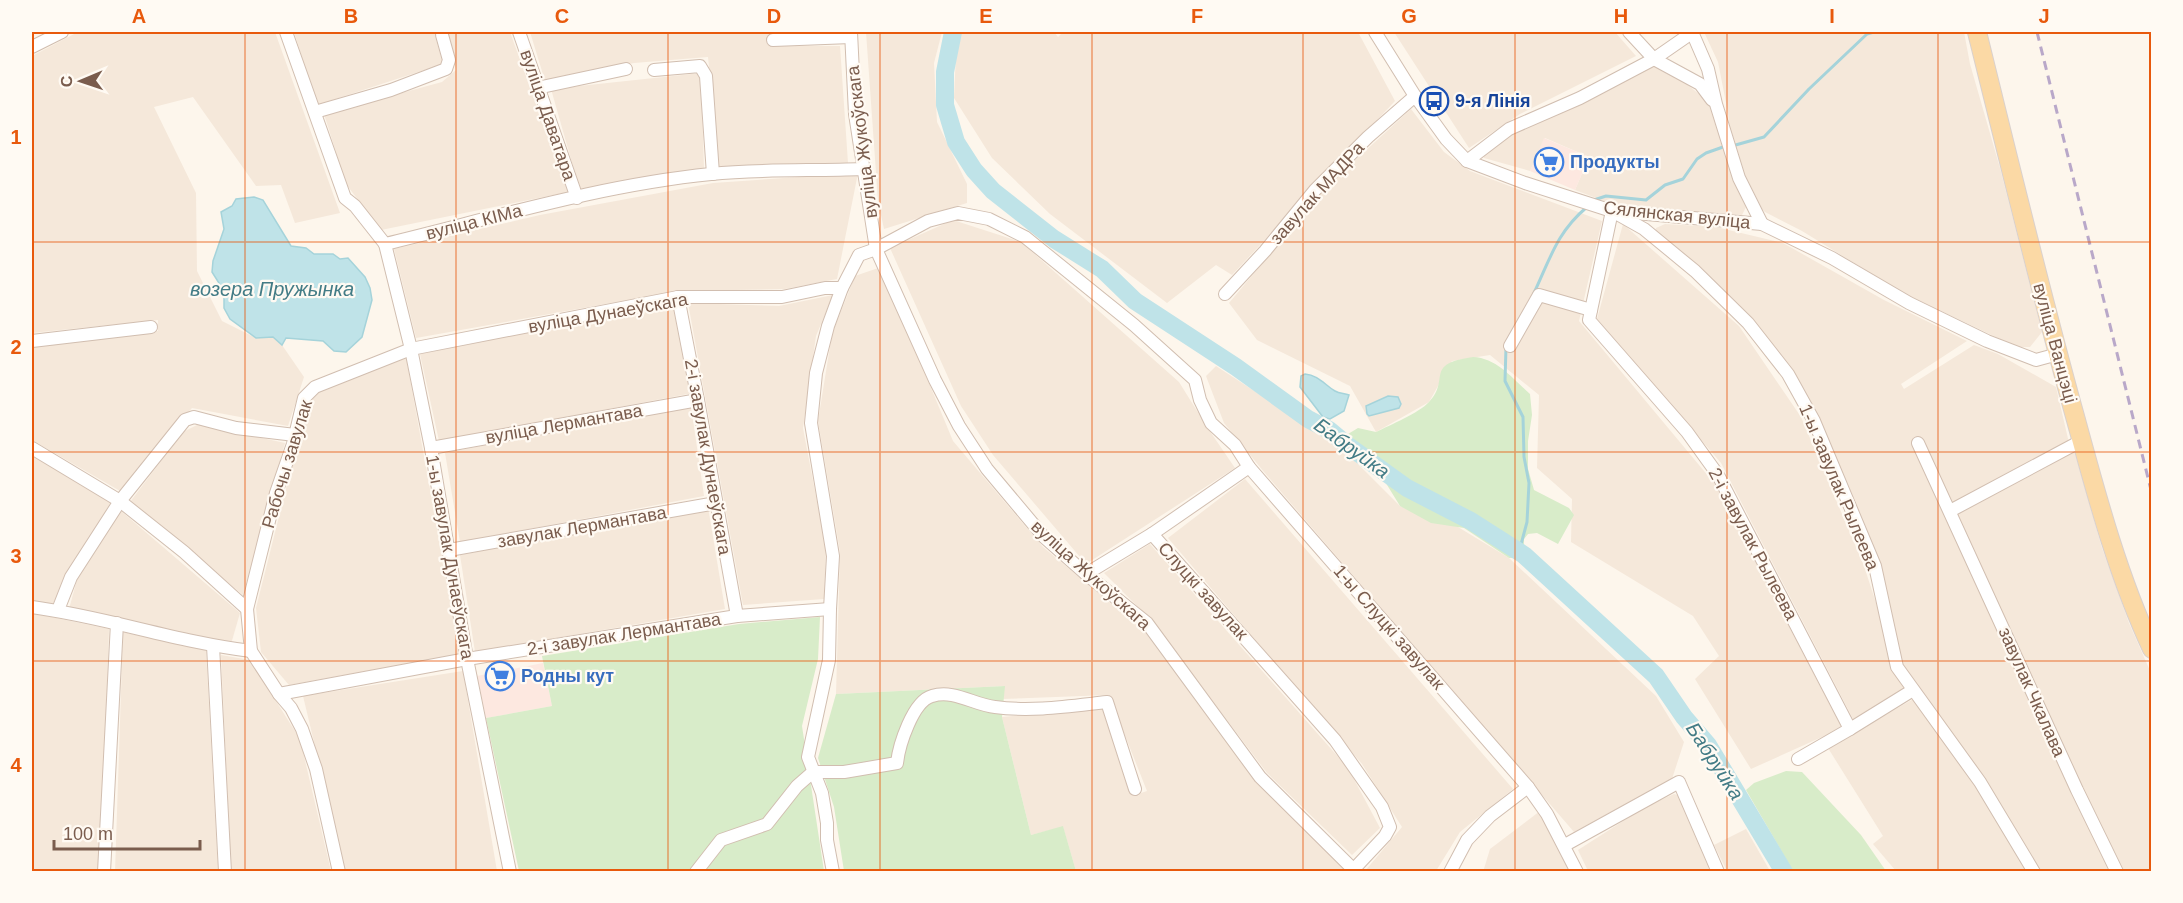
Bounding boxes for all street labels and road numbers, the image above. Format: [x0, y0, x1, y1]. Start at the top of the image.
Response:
street label: вуліца Даватара [516, 47, 580, 184]
street label: вуліца Жукоўскага [843, 64, 881, 219]
street label: завулак МАДРа [1266, 137, 1369, 248]
street label: Сялянская вуліца [1603, 197, 1752, 233]
street label: вуліца КІМа [424, 200, 525, 244]
street label: вуліца Ванцэці [2029, 281, 2081, 405]
street label: вуліца Дунаеўскага [527, 289, 690, 337]
street label: 2-і завулак Дунаеўскага [681, 358, 735, 557]
street label: Рабочы завулак [258, 397, 316, 531]
street label: вуліца Лермантава [484, 400, 645, 448]
street label: 1-ы завулак Рылеева [1795, 401, 1883, 574]
street label: 1-ы завулак Дунаеўскага [422, 453, 478, 662]
street label: 2-і завулак Рылеева [1704, 465, 1802, 624]
street label: завулак Лермантава [496, 502, 669, 552]
street label: вуліца Жукоўскага [1027, 516, 1155, 634]
street label: Слуцкі завулак [1154, 538, 1252, 644]
street label: 1-ы Слуцкі завулак [1330, 561, 1448, 693]
street label: 2-і завулак Лермантава [526, 609, 723, 659]
street label: завулак Чкалава [1994, 624, 2070, 761]

